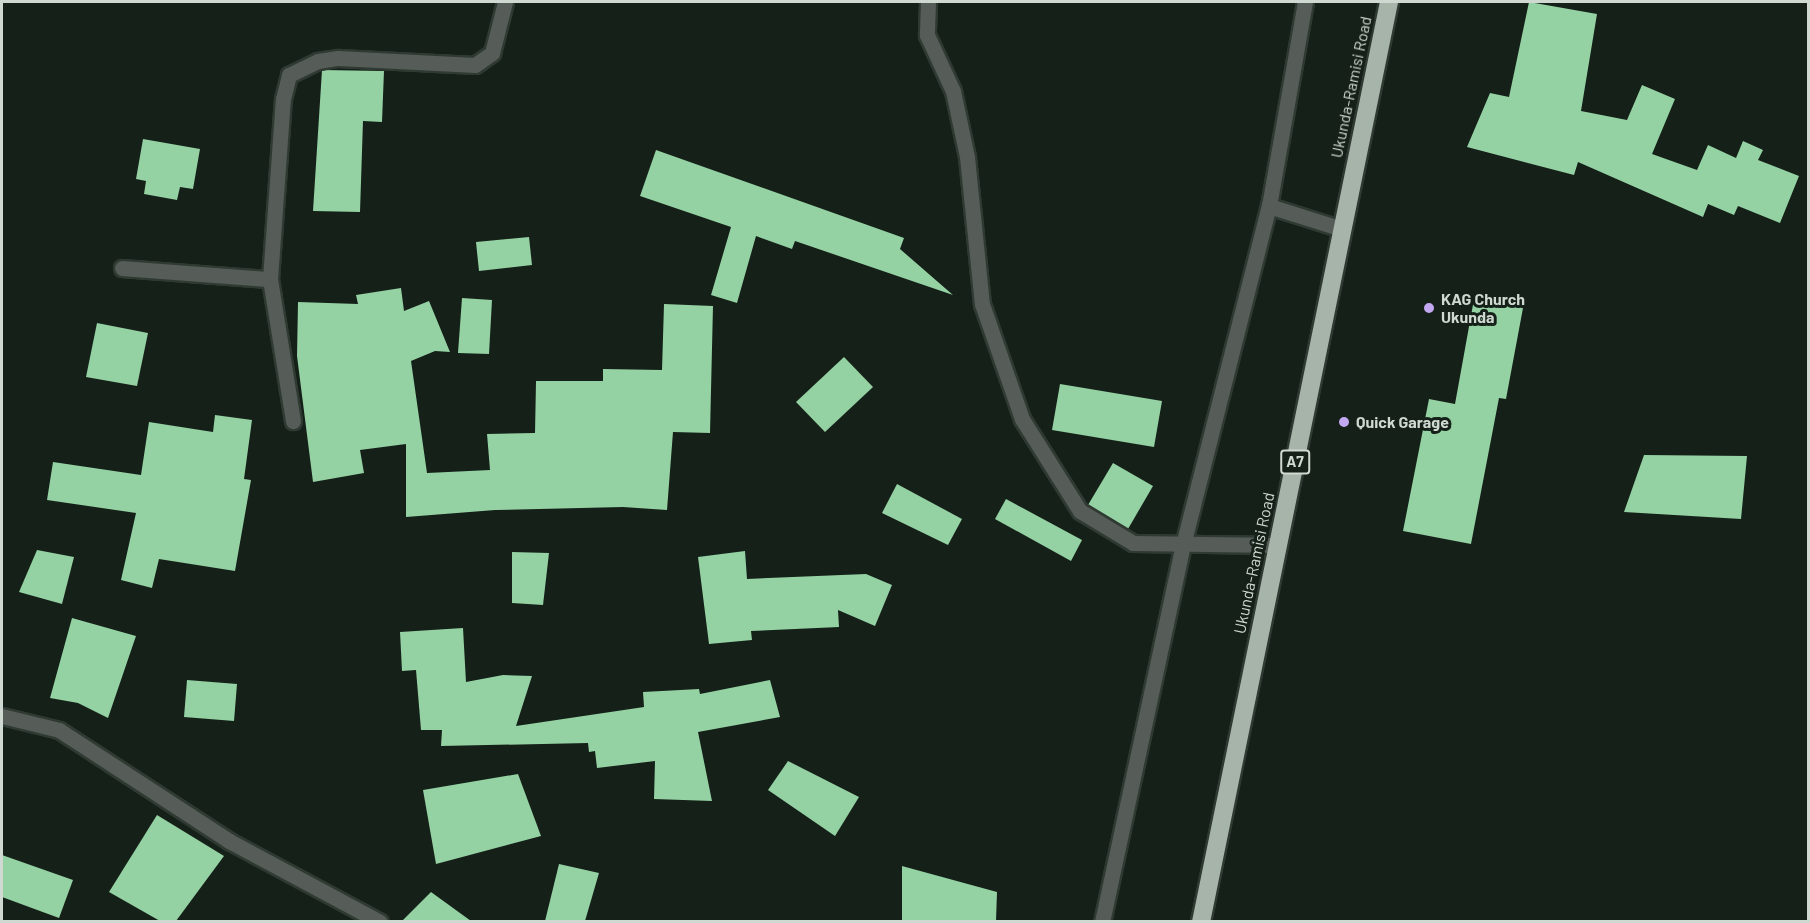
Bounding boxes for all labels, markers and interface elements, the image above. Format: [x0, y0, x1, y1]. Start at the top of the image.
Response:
street label: Ukunda-Ramisi Road [1327, 14, 1375, 160]
place label: KAG Church Ukunda [1441, 289, 1525, 327]
marker: KAG Church Ukunda [1422, 301, 1436, 315]
place label: Quick Garage [1356, 412, 1449, 432]
marker: Quick Garage [1337, 415, 1351, 429]
road number: A7 [1280, 450, 1310, 474]
street label: Ukunda-Ramisi Road [1230, 490, 1278, 636]

